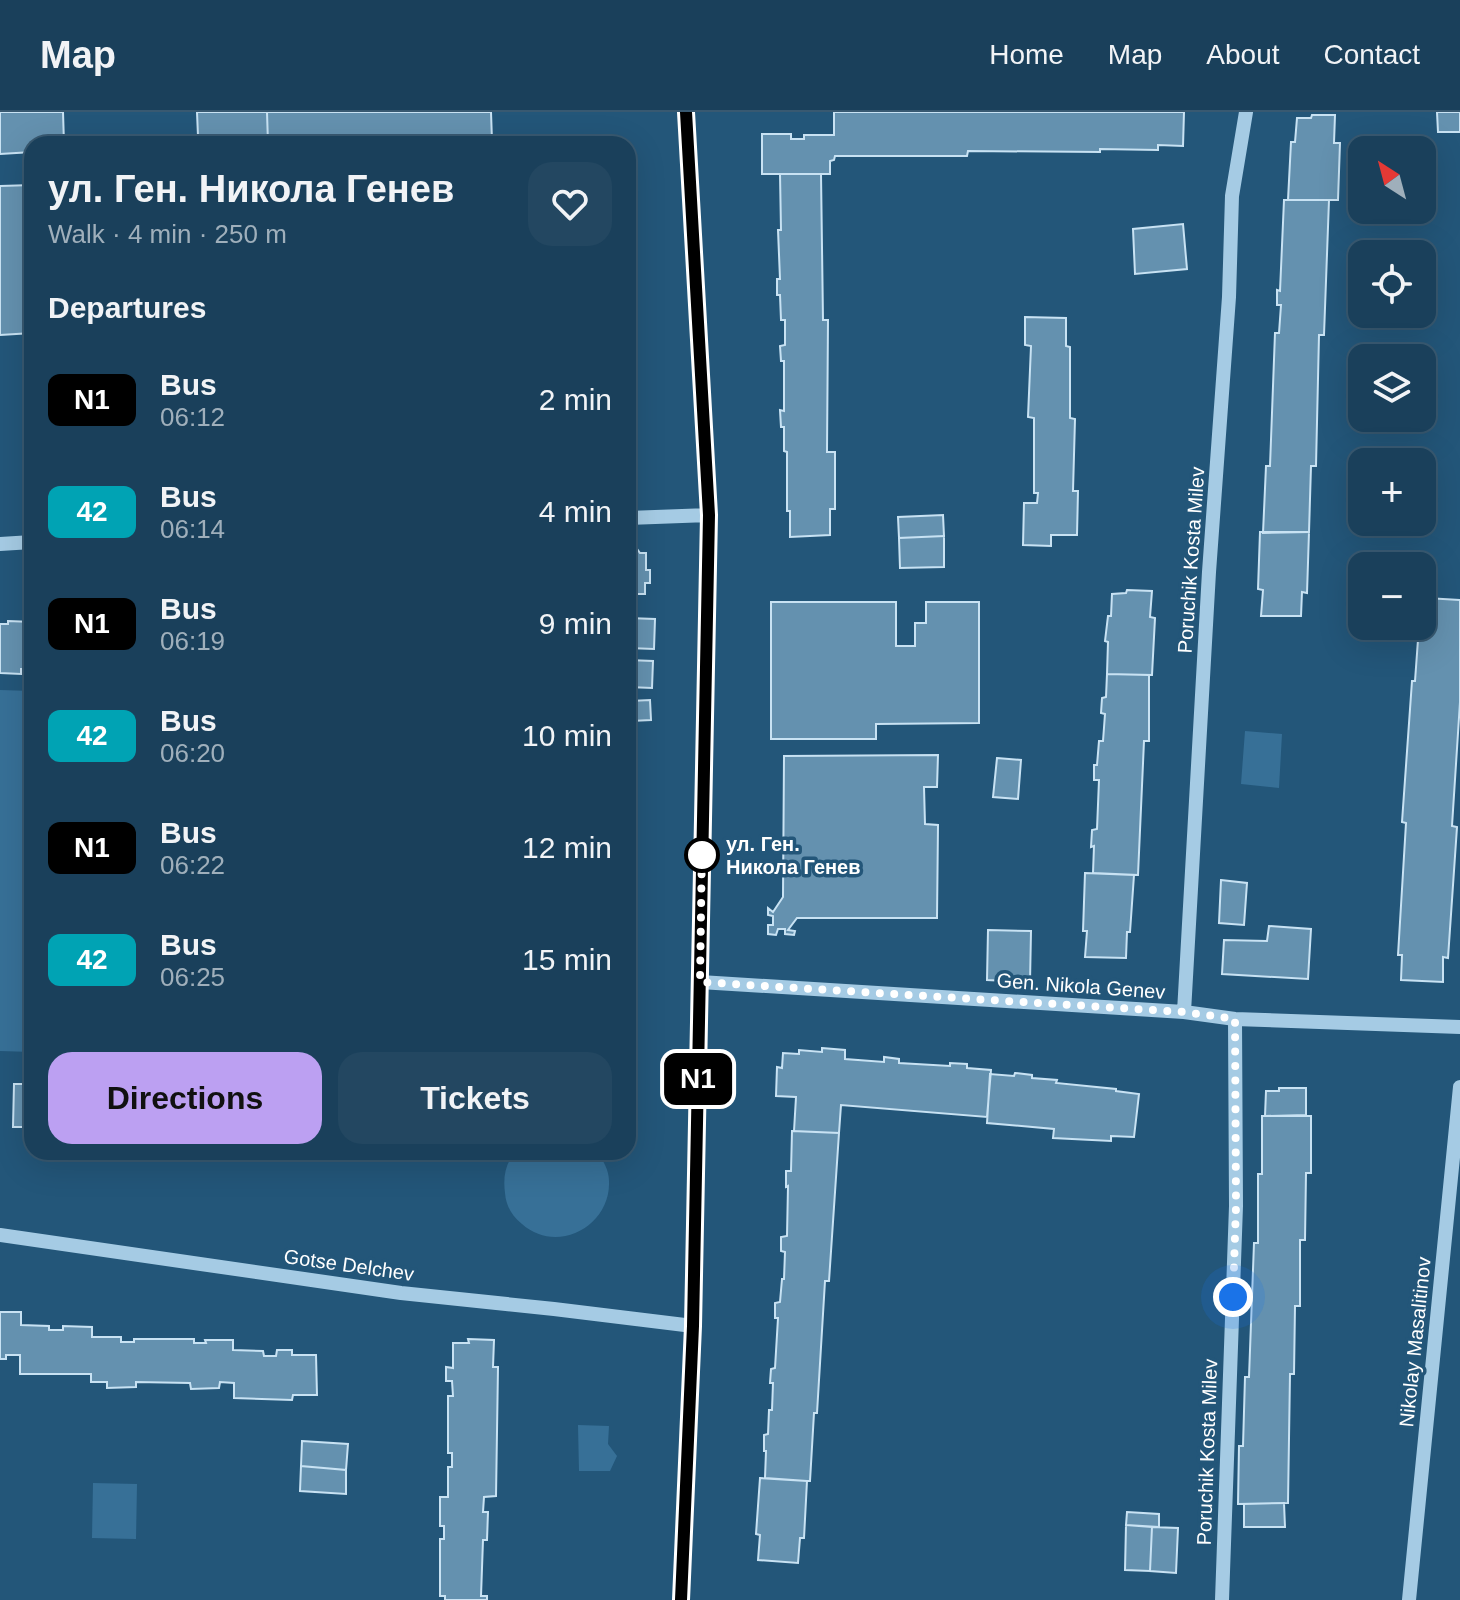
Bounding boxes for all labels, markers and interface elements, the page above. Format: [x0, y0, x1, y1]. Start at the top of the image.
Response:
text: Map [40, 34, 116, 76]
text: Home [989, 39, 1064, 70]
text: Map [1108, 39, 1162, 70]
text: About [1206, 39, 1280, 70]
text: Contact [1324, 39, 1420, 70]
north arrow [1348, 136, 1436, 224]
map controls [1348, 136, 1436, 640]
button: heart [528, 162, 612, 246]
text: ул. Ген. Никола Генев [48, 168, 454, 210]
text: Walk · 4 min · 250 m [48, 219, 287, 249]
button: locate [1348, 240, 1436, 328]
text: Departures [48, 291, 206, 324]
button: layers [1348, 344, 1436, 432]
text: Bus [160, 368, 217, 401]
text: 2 min [539, 383, 612, 416]
text: N1 [74, 384, 110, 415]
text: 06:12 [160, 402, 225, 432]
button: + [1348, 448, 1436, 536]
street label: Poruchik Kosta Milev [1174, 466, 1208, 654]
text: Bus [160, 480, 217, 513]
text: 4 min [539, 495, 612, 528]
text: 42 [76, 496, 108, 527]
text: 06:14 [160, 514, 225, 544]
button: − [1348, 552, 1436, 640]
text: Bus [160, 592, 217, 625]
text: 9 min [539, 607, 612, 640]
text: N1 [74, 608, 110, 639]
text: 06:19 [160, 626, 225, 656]
text: Bus [160, 704, 217, 737]
text: 10 min [522, 719, 612, 752]
text: 42 [76, 720, 108, 751]
text: 06:20 [160, 738, 225, 768]
text: Bus [160, 816, 217, 849]
text: 12 min [522, 831, 612, 864]
text: N1 [74, 832, 110, 863]
place label: ул. Ген. Никола Генев [726, 833, 861, 878]
marker: ул. Ген. Никола Генев [685, 838, 719, 872]
text: 06:22 [160, 850, 225, 880]
text: Bus [160, 928, 217, 961]
text: 15 min [522, 943, 612, 976]
text: 42 [76, 944, 108, 975]
text: 06:25 [160, 962, 225, 992]
street label: Gen. Nikola Genev [996, 969, 1166, 1003]
button: Directions [48, 1052, 322, 1144]
button: Tickets [338, 1052, 612, 1144]
line badge: N1 [662, 1053, 734, 1105]
text: N1 [680, 1063, 716, 1094]
street label: Gotse Delchev [283, 1245, 415, 1285]
street label: Nikolay Masalitinov [1395, 1256, 1435, 1428]
your location [1213, 1277, 1253, 1317]
street label: Poruchik Kosta Milev [1193, 1358, 1221, 1546]

